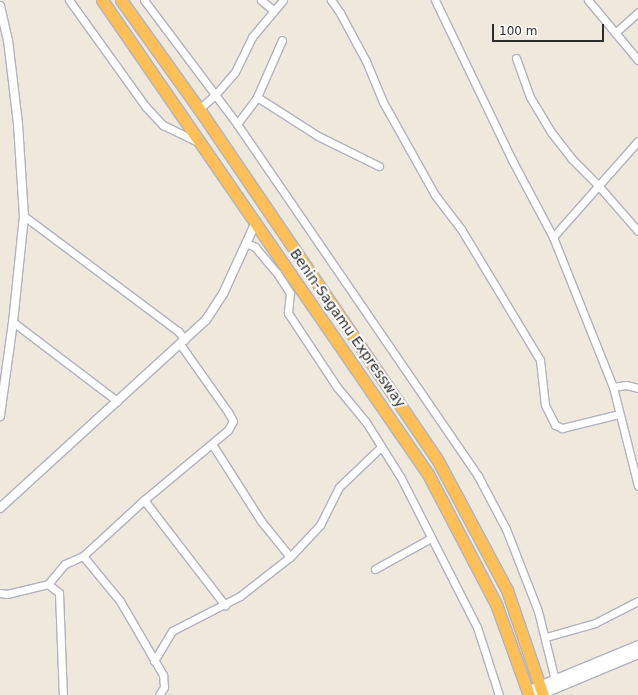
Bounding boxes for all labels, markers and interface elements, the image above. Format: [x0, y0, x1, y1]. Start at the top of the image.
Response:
scale bar [494, 16, 606, 42]
text: 100 m [499, 24, 537, 38]
street label: Benin-Sagamu Expressway [287, 245, 409, 411]

